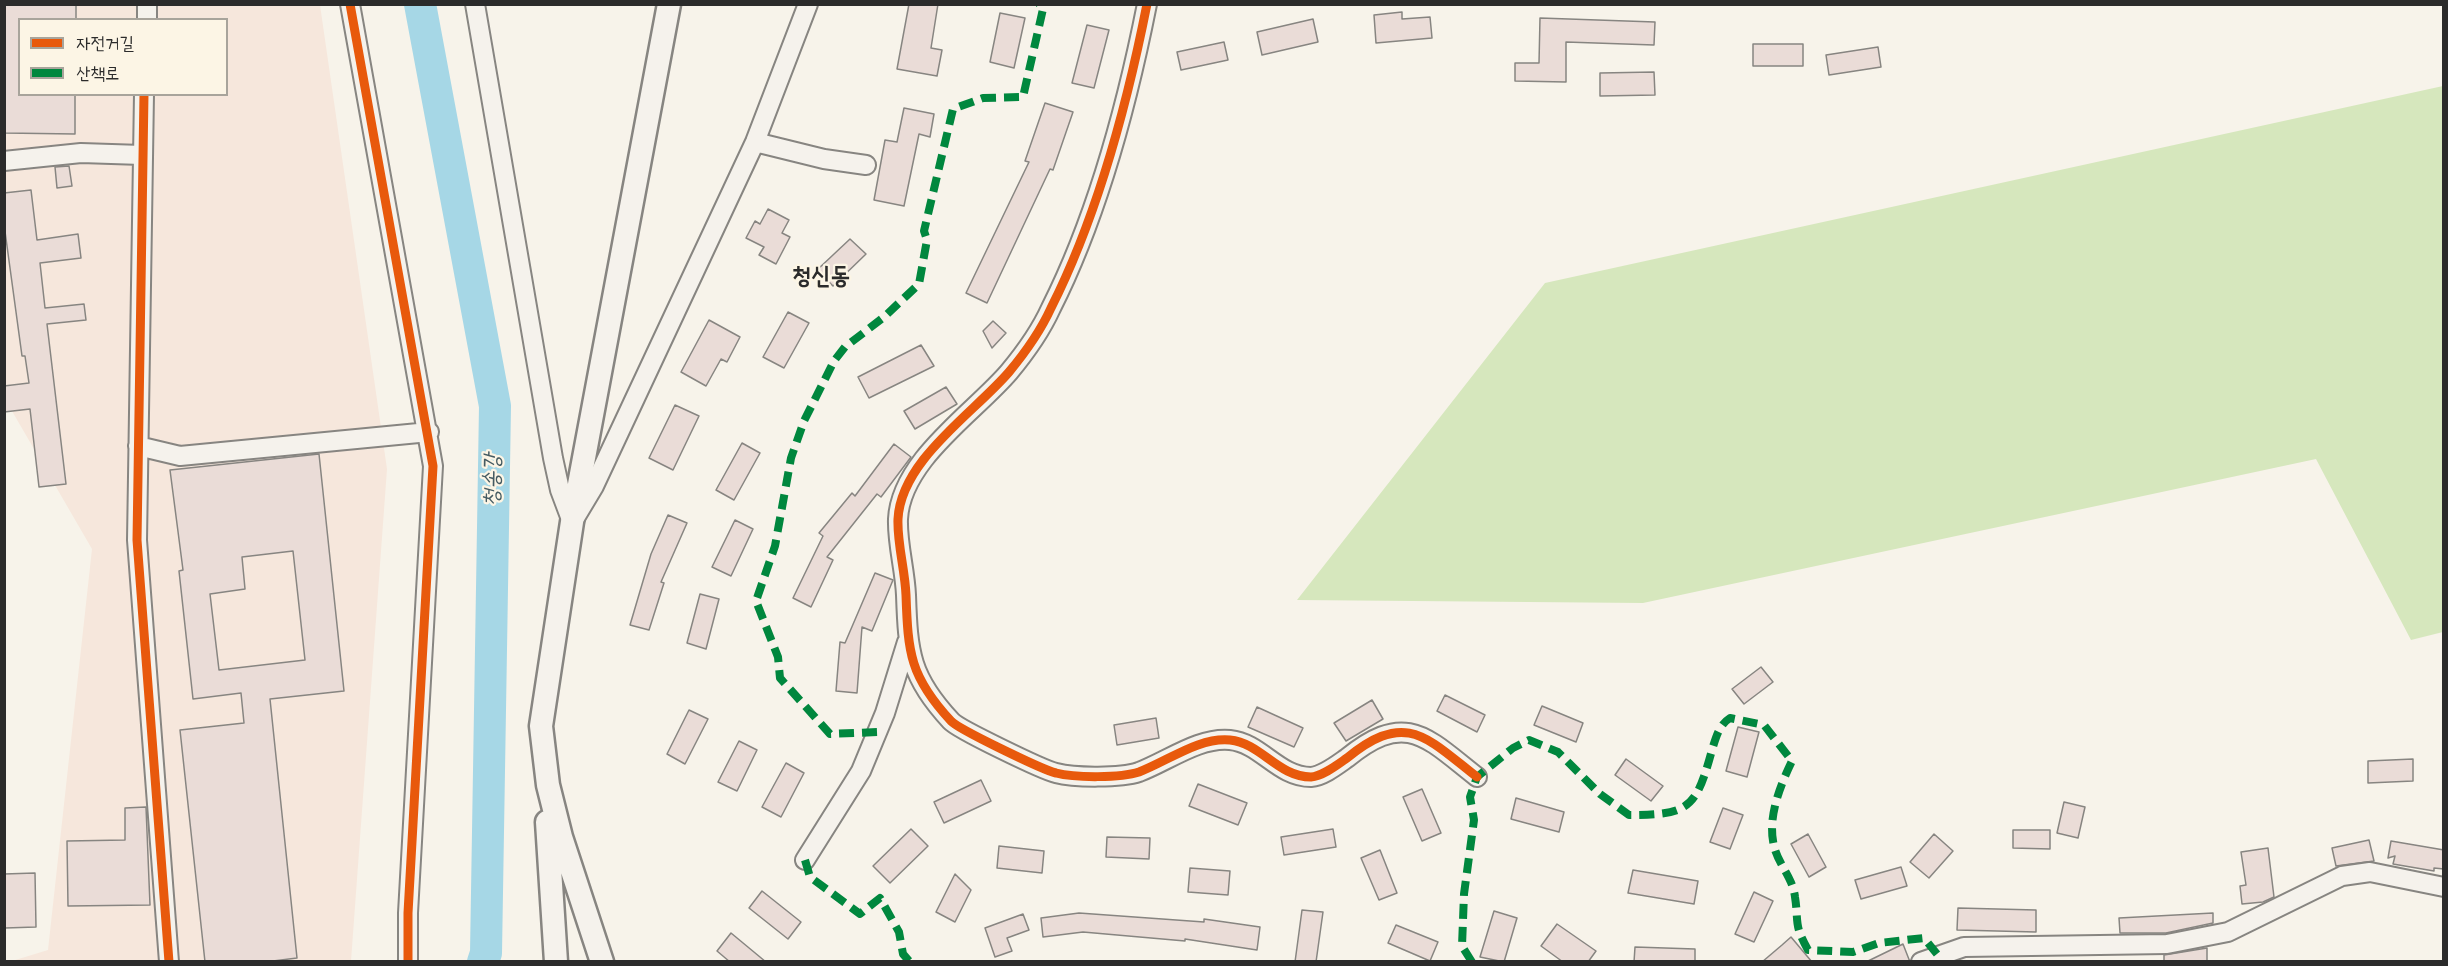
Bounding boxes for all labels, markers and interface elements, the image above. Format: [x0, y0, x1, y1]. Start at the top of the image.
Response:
legend [18, 18, 228, 96]
text: 자전거길 [76, 27, 134, 59]
text: 산책로 [76, 57, 119, 89]
district label: 청신동 [792, 263, 850, 291]
water label: 청송강 [479, 453, 507, 507]

